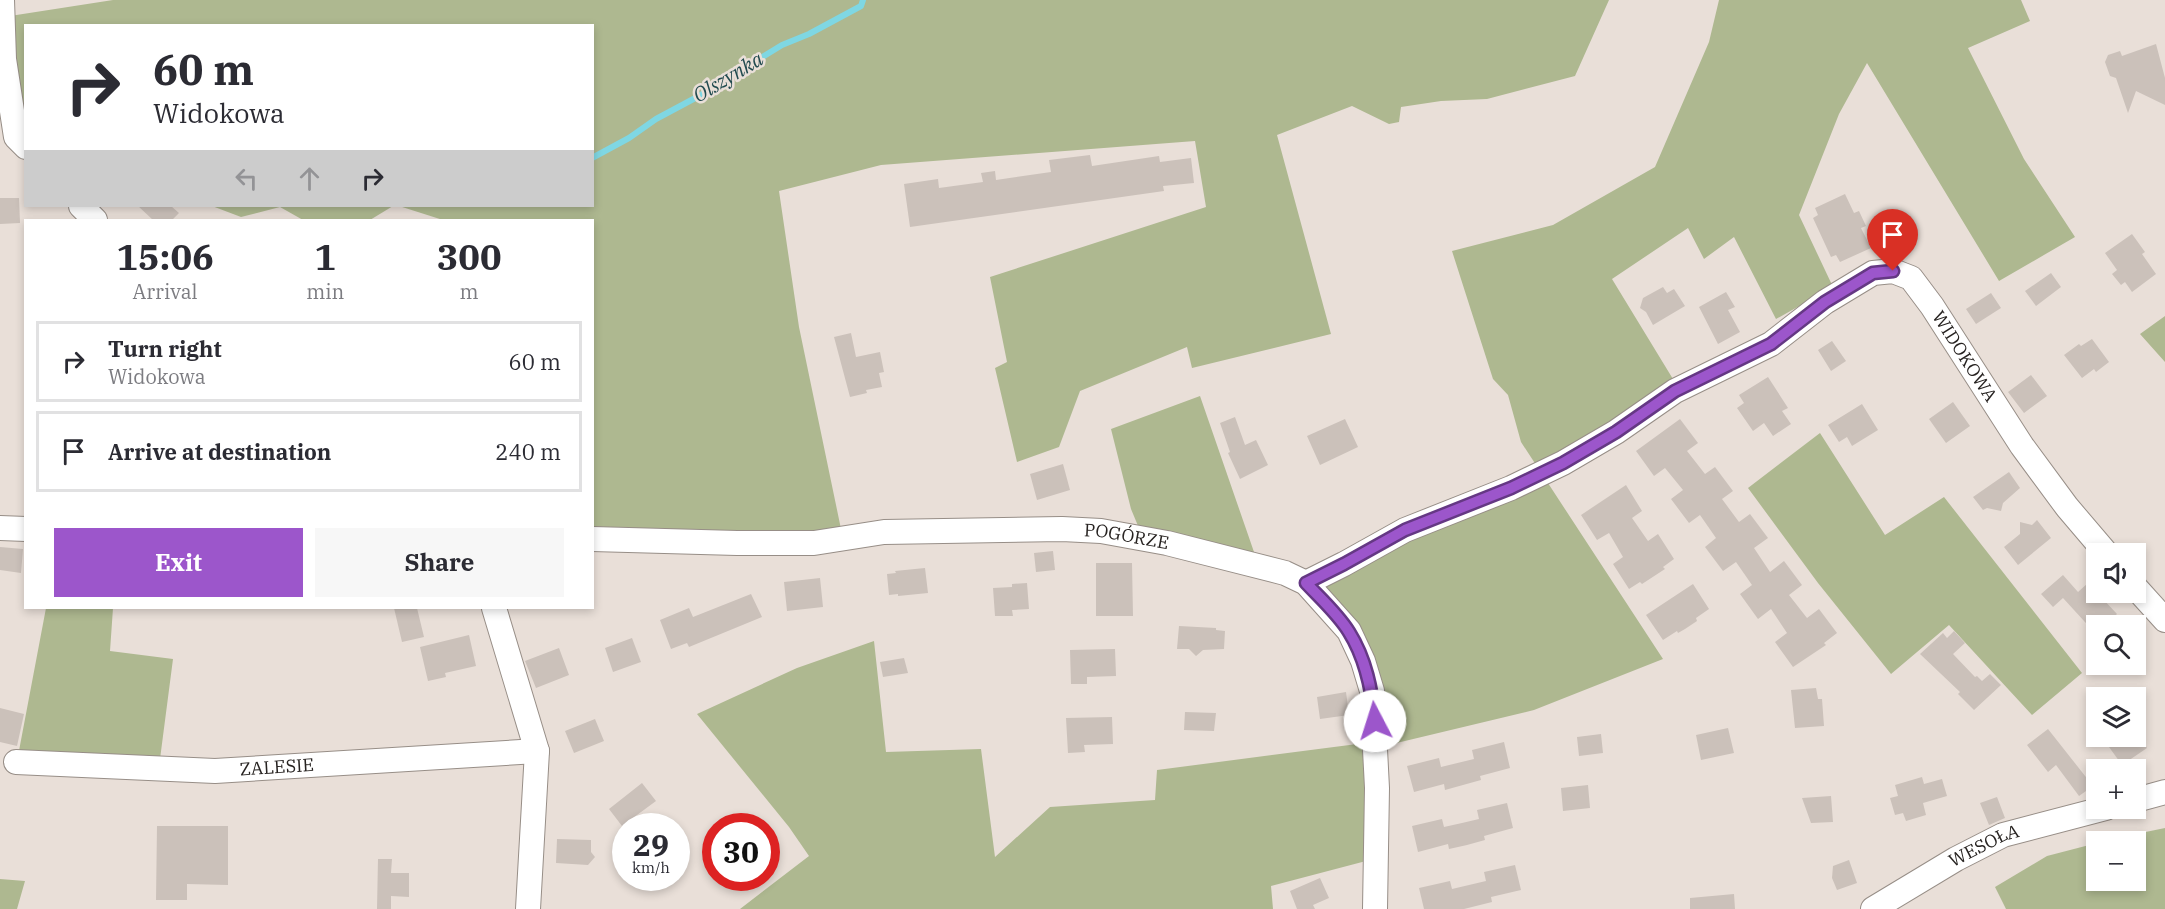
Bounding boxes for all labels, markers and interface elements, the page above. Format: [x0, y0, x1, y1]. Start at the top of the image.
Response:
text: 60 m [153, 42, 254, 97]
water label: Olszynka [688, 45, 768, 108]
icon: right [54, 48, 132, 126]
text: Widokowa [153, 95, 285, 130]
icon: left [230, 162, 263, 195]
icon: ahead [293, 162, 326, 195]
icon: right [356, 162, 389, 195]
pin [1867, 209, 1918, 271]
icon: arrive [1876, 218, 1909, 251]
text: 15:06 [116, 233, 214, 280]
text: 1 [314, 233, 336, 280]
text: 300 [437, 233, 502, 280]
text: Arrival [133, 278, 198, 305]
text: min [306, 278, 344, 305]
text: m [460, 278, 479, 305]
street label: WIDOKOWA [1927, 306, 2003, 406]
text: Turn right [108, 334, 222, 363]
icon: right [57, 345, 90, 378]
text: 60 m [509, 347, 561, 376]
text: Widokowa [108, 363, 206, 390]
icon: arrive [57, 435, 90, 468]
text: Arrive at destination [108, 437, 331, 466]
text: 240 m [495, 437, 561, 466]
street label: POGÓRZE [1084, 518, 1171, 554]
button: Exit [54, 528, 303, 597]
button: Share [315, 528, 564, 597]
map controls [2086, 543, 2146, 891]
button: sound [2086, 543, 2146, 603]
button: search [2086, 615, 2146, 675]
button: layers [2086, 687, 2146, 747]
position arrow [1343, 689, 1407, 753]
street label: ZALESIE [239, 753, 315, 780]
button: + [2086, 759, 2146, 819]
speed limit sign: 30 [702, 813, 780, 891]
street label: WESOŁA [1945, 819, 2022, 872]
text: 29 [633, 825, 669, 864]
button: − [2086, 831, 2146, 891]
text: km/h [632, 858, 670, 877]

